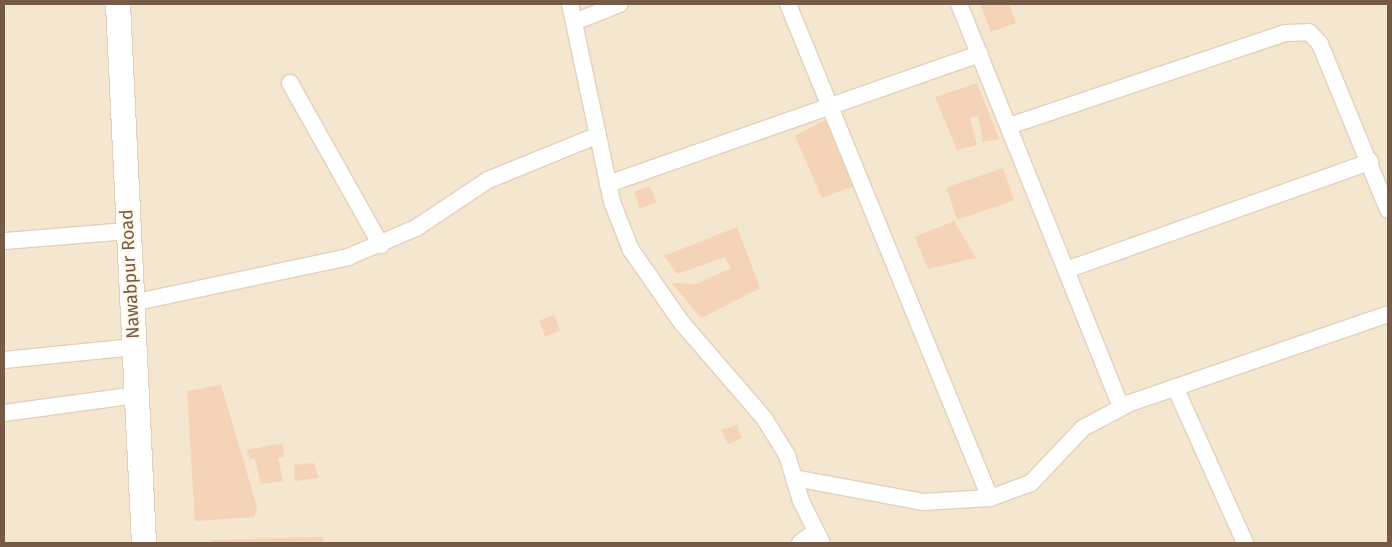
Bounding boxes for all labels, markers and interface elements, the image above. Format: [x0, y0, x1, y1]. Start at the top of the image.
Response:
street label: Nawabpur Road [116, 209, 144, 339]

